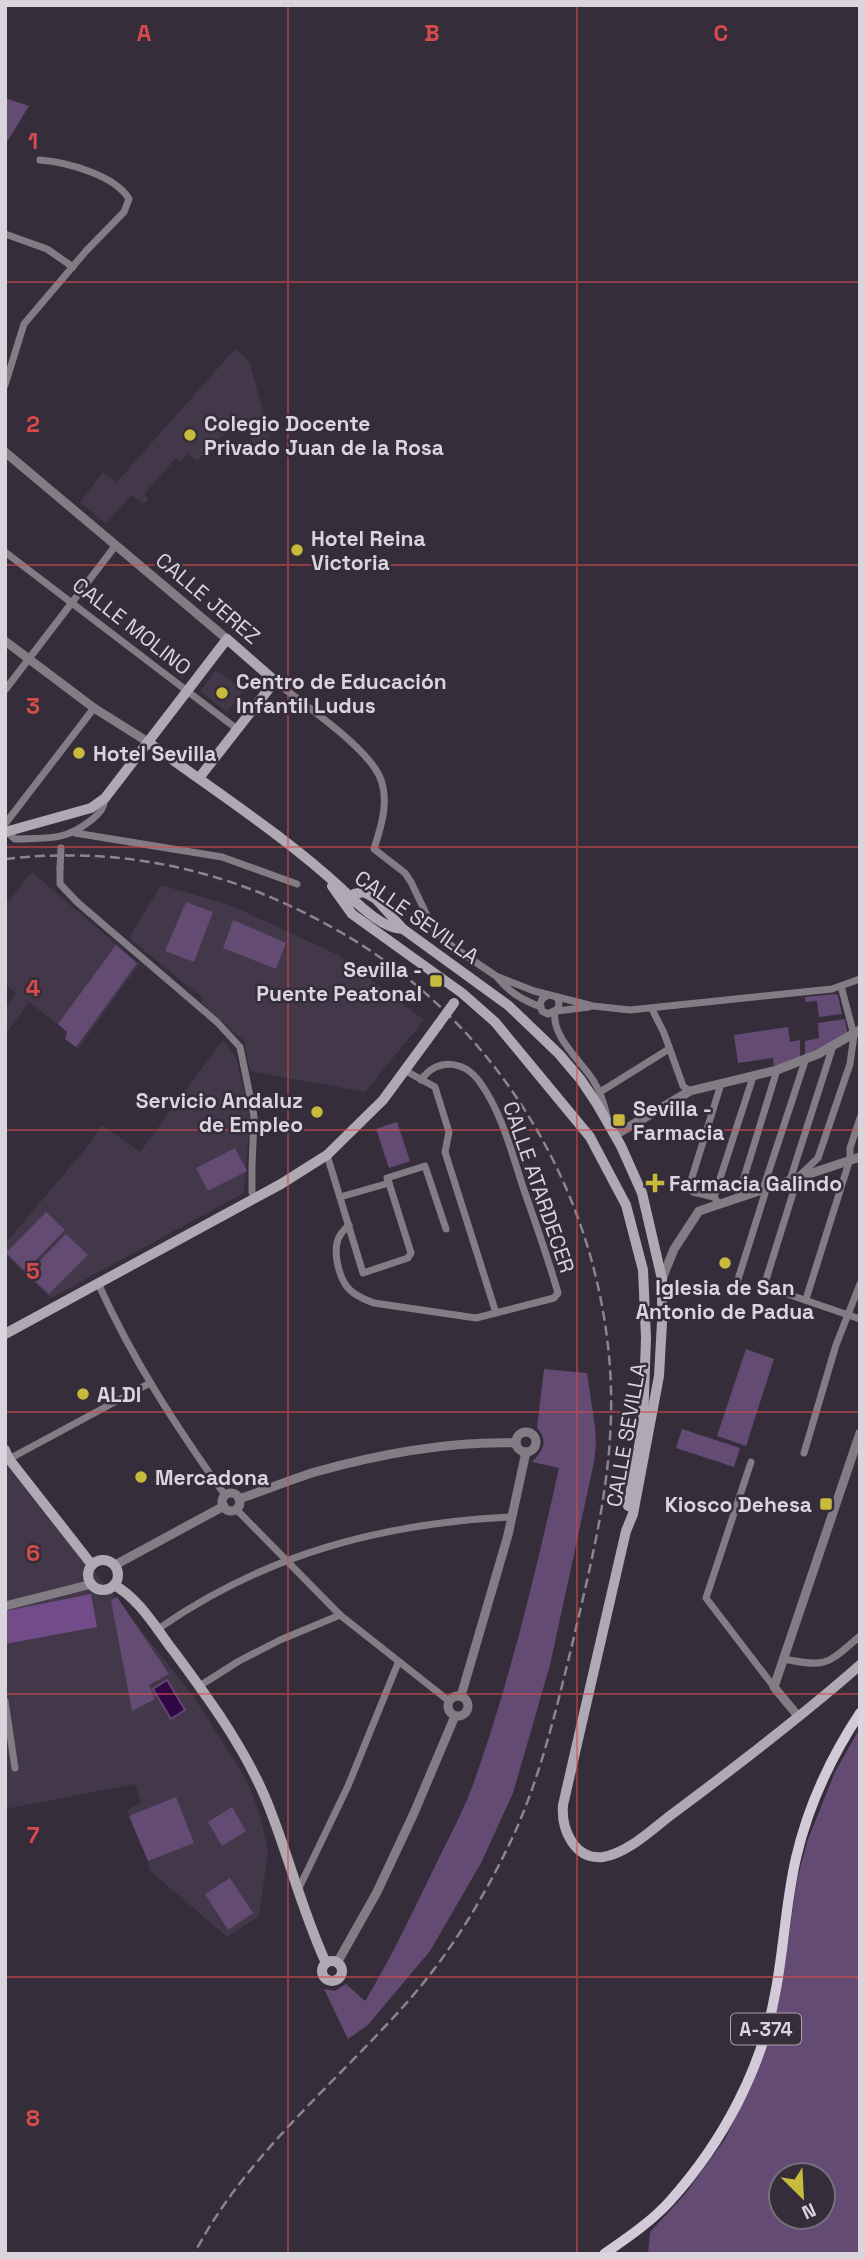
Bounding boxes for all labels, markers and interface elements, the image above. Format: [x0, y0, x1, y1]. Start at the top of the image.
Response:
text: A [137, 18, 152, 48]
text: B [424, 18, 440, 48]
text: C [714, 18, 728, 48]
text: 1 [28, 126, 38, 156]
text: 2 [26, 409, 40, 439]
place label: Colegio Docente Privado Juan de la Rosa [204, 410, 444, 461]
marker: Colegio Docente Privado Juan de la Rosa [182, 427, 198, 443]
place label: Hotel Reina Victoria [311, 525, 426, 576]
marker: Hotel Reina Victoria [289, 542, 305, 558]
street label: CALLE JEREZ [150, 546, 266, 650]
street label: CALLE MOLINO [67, 571, 197, 681]
place label: Centro de Educación Infantil Ludus [236, 668, 447, 719]
marker: Centro de Educación Infantil Ludus [214, 685, 230, 701]
text: 3 [26, 691, 40, 721]
place label: Hotel Sevilla [93, 740, 216, 767]
marker: Hotel Sevilla [71, 745, 87, 761]
street label: CALLE SEVILLA [350, 864, 484, 970]
place label: Sevilla - Puente Peatonal [256, 956, 422, 1007]
text: 4 [26, 973, 41, 1003]
marker: Sevilla - Puente Peatonal [428, 973, 444, 989]
place label: Servicio Andaluz de Empleo [136, 1087, 303, 1138]
place label: Sevilla - Farmacia [633, 1095, 724, 1146]
street label: CALLE ATARDECER [497, 1098, 581, 1276]
marker: Servicio Andaluz de Empleo [309, 1104, 325, 1120]
marker: Sevilla - Farmacia [611, 1112, 627, 1128]
place label: Farmacia Galindo [669, 1170, 842, 1197]
marker: Farmacia Galindo [647, 1175, 663, 1191]
marker: Iglesia de San Antonio de Padua [717, 1255, 733, 1271]
text: 5 [26, 1256, 40, 1286]
place label: Iglesia de San Antonio de Padua [636, 1274, 814, 1325]
street label: CALLE SEVILLA [600, 1361, 652, 1509]
place label: ALDI [97, 1381, 141, 1408]
marker: ALDI [75, 1386, 91, 1402]
place label: Mercadona [155, 1464, 269, 1491]
marker: Mercadona [133, 1469, 149, 1485]
place label: Kiosco Dehesa [665, 1491, 812, 1518]
marker: Kiosco Dehesa [818, 1496, 834, 1512]
text: 6 [26, 1538, 40, 1568]
text: 7 [27, 1820, 40, 1850]
road number: A-374 [731, 2013, 801, 2044]
text: 8 [26, 2103, 40, 2133]
north arrow [767, 2161, 837, 2231]
text: N [798, 2197, 820, 2225]

